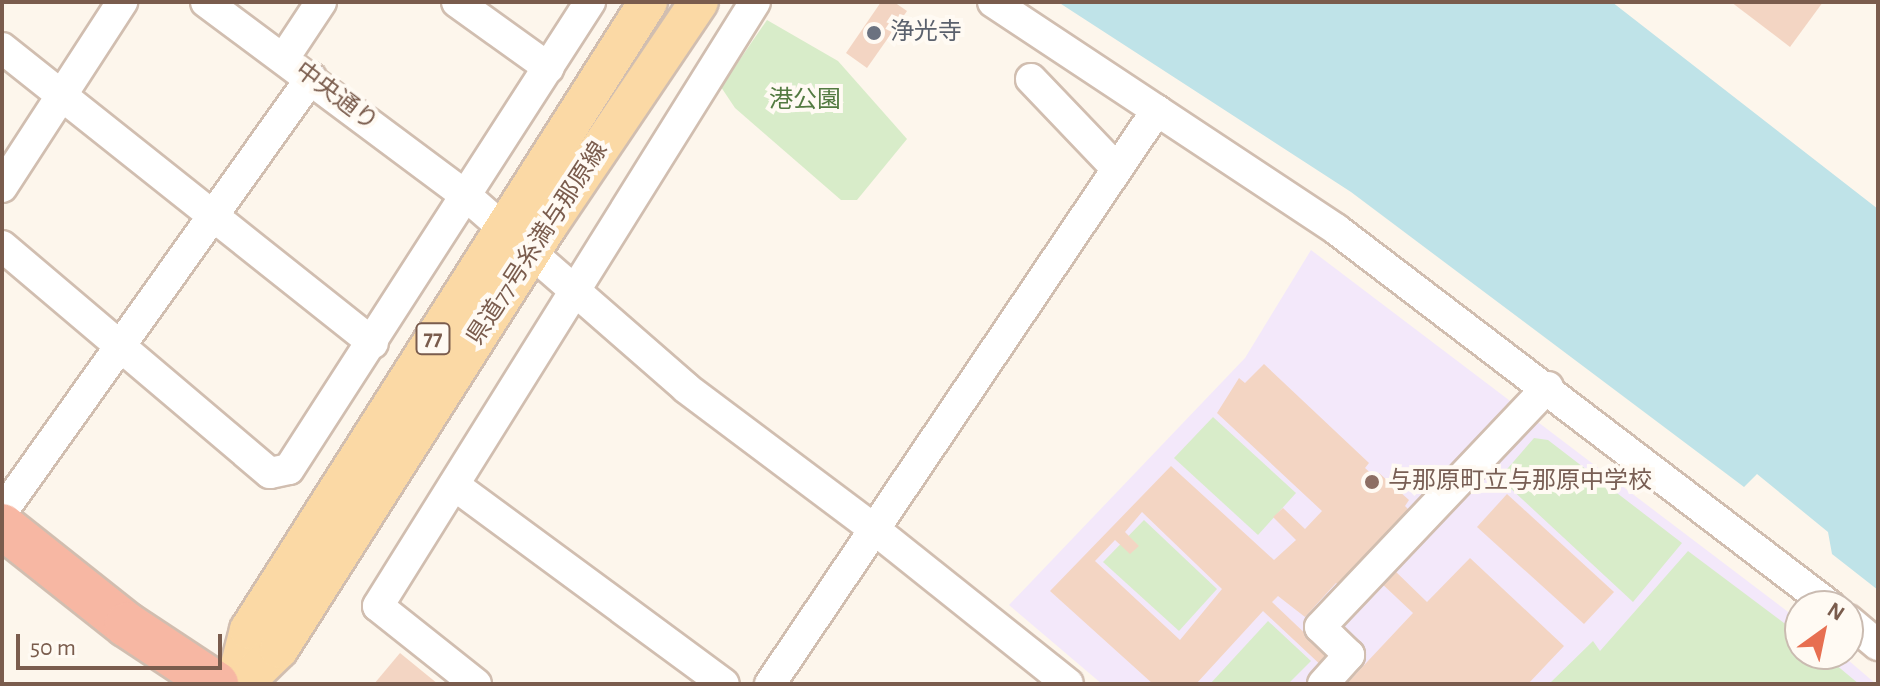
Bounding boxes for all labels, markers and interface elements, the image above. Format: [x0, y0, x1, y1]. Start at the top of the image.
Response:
place label: 浄光寺 [890, 19, 962, 47]
marker: 浄光寺 [865, 24, 883, 42]
street label: 中央通り [289, 57, 383, 137]
park label: 港公園 [769, 87, 841, 115]
street label: 県道77号糸満与那原線 [462, 137, 614, 351]
road number: 77 [415, 321, 451, 357]
place label: 与那原町立与那原中学校 [1388, 468, 1652, 496]
marker: 与那原町立与那原中学校 [1363, 473, 1381, 491]
north arrow [1784, 590, 1864, 670]
text: N [1824, 598, 1848, 625]
scale bar [20, 618, 226, 668]
text: 50 m [30, 636, 76, 660]

